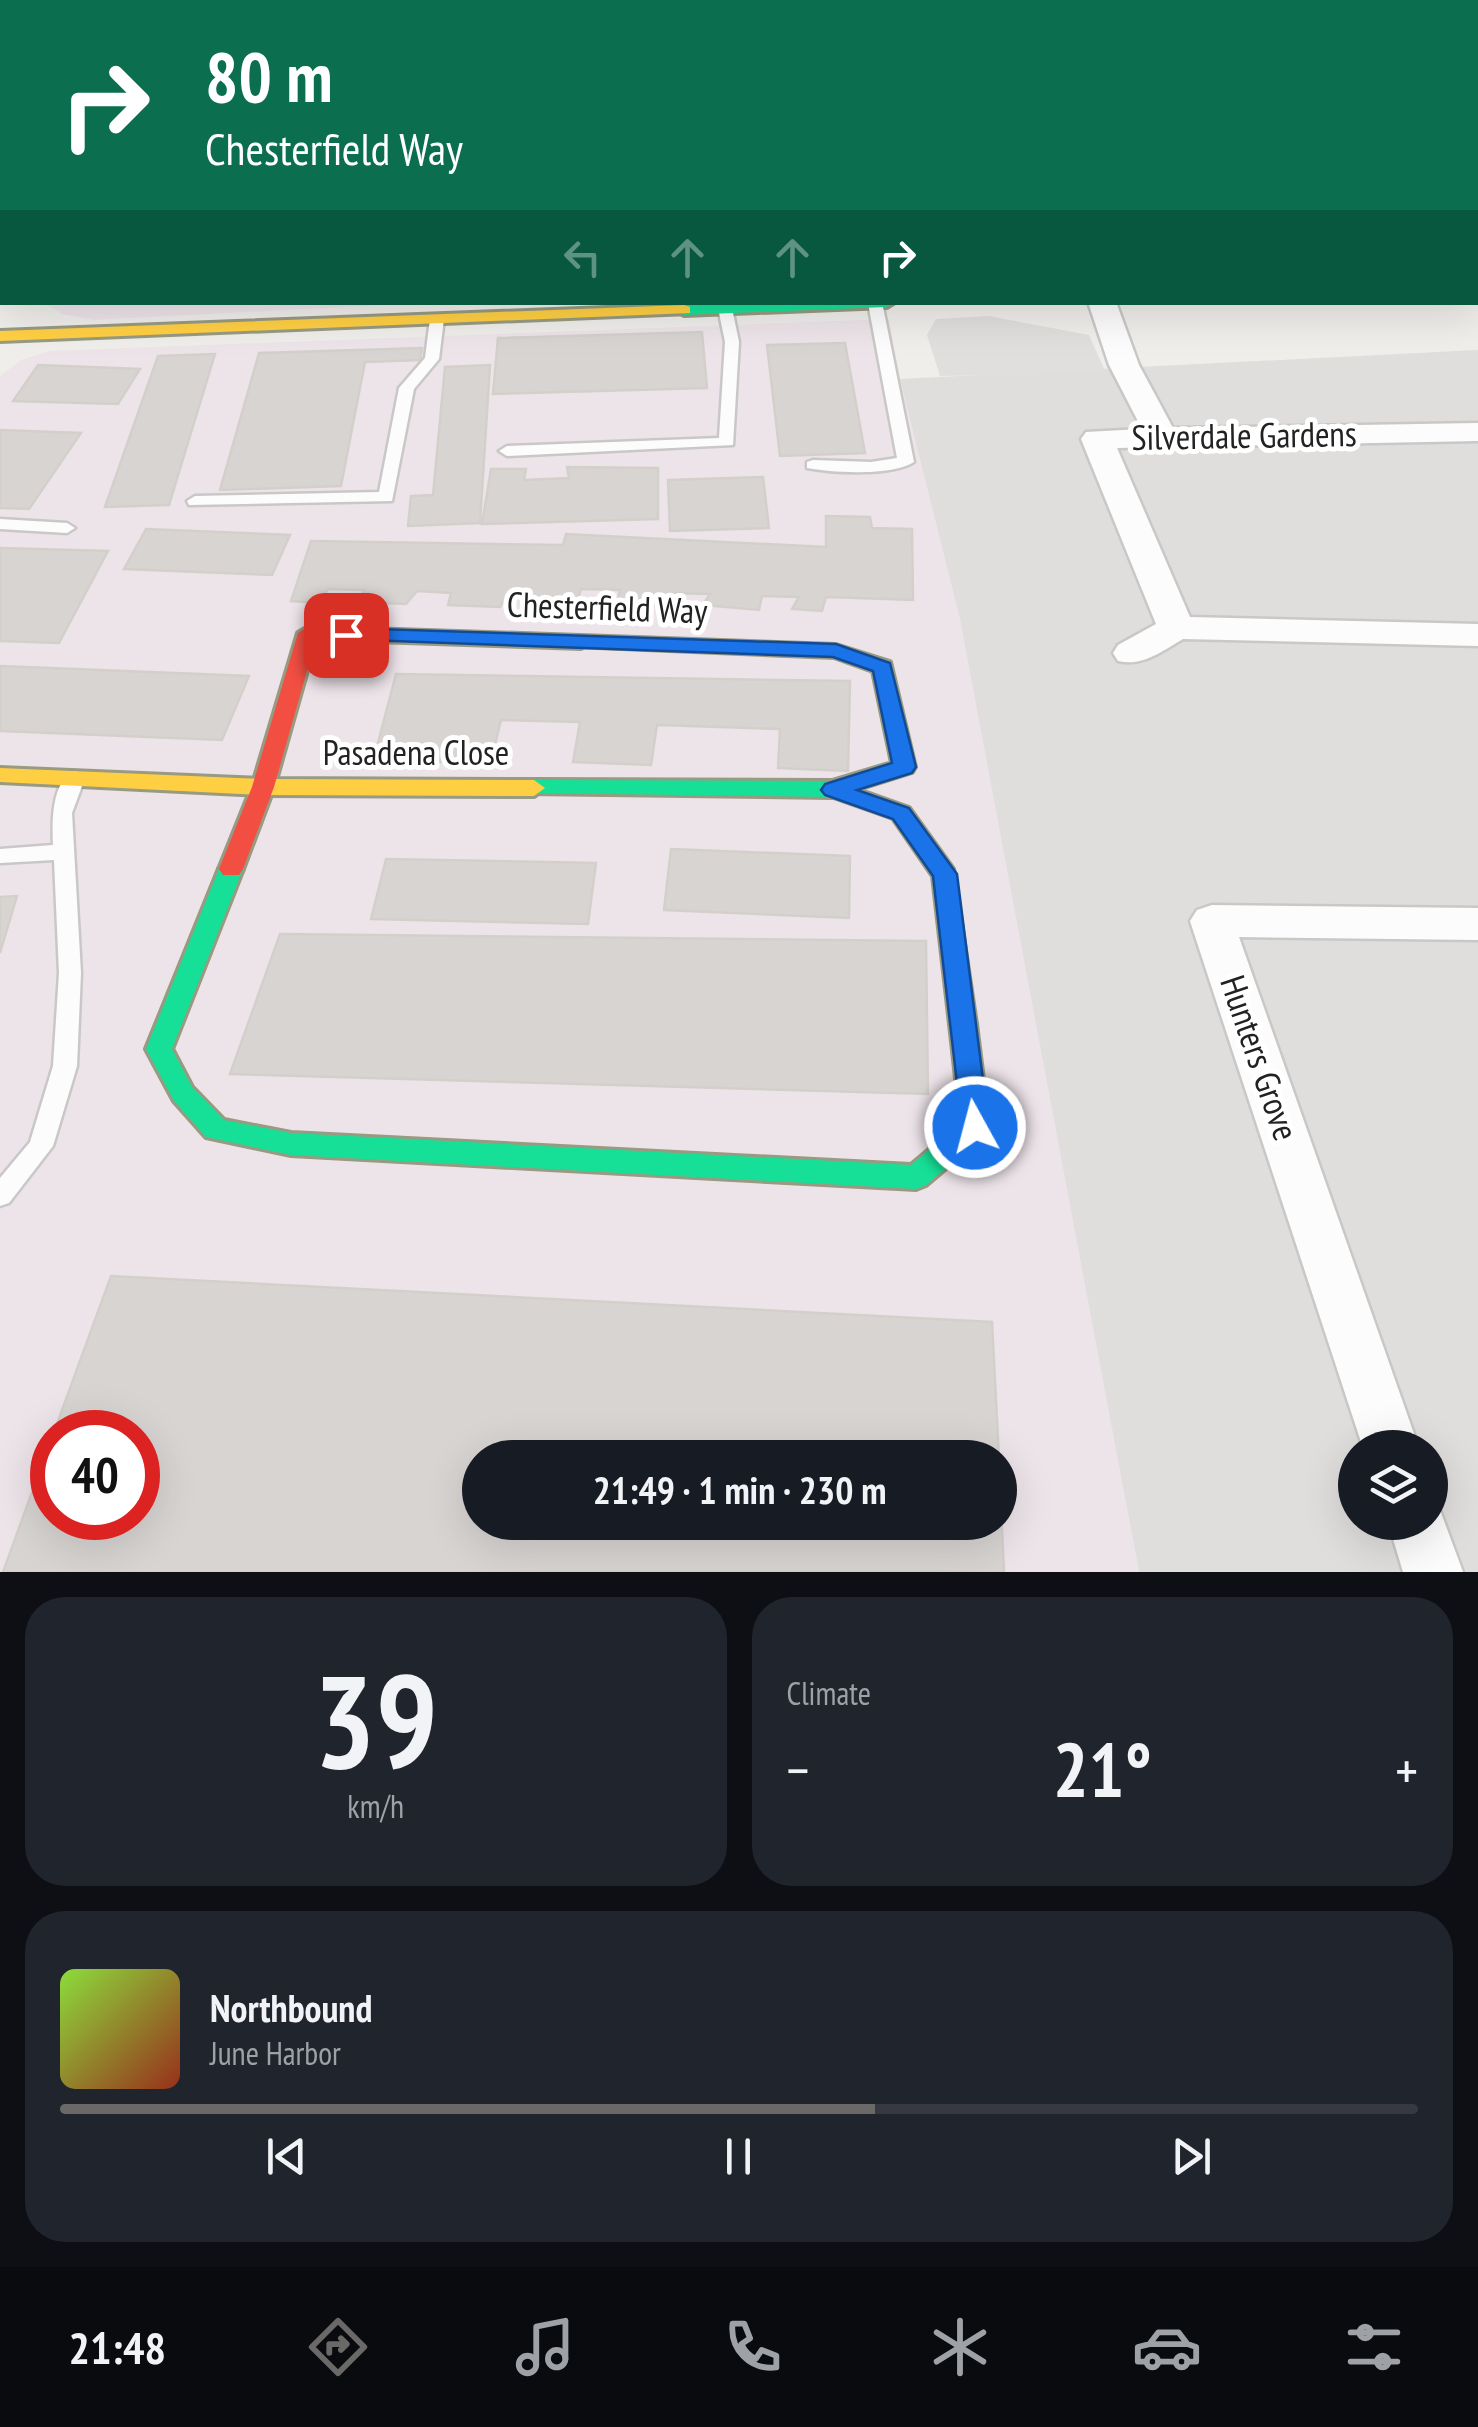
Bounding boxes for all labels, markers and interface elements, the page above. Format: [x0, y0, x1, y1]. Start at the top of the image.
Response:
text: 80 m [205, 31, 333, 121]
icon: right [40, 40, 170, 170]
text: Chesterfield Way [205, 119, 463, 177]
icon: left [555, 230, 610, 285]
icon: ahead [660, 230, 715, 285]
icon: ahead [765, 230, 820, 285]
icon: right [870, 230, 925, 285]
street label: Silverdale Gardens [1131, 410, 1357, 460]
street label: Chesterfield Way [506, 581, 709, 634]
pin [304, 593, 389, 678]
icon: arrive [319, 608, 374, 663]
street label: Pasadena Close [323, 729, 509, 775]
street label: Hunters Grove [1210, 969, 1310, 1146]
position arrow [923, 1075, 1027, 1179]
speed limit sign: 40 [30, 1410, 160, 1540]
map controls [1338, 1430, 1448, 1540]
button: layers [1338, 1430, 1448, 1540]
text: 21:49 · 1 min · 230 m [593, 1465, 886, 1514]
text: 39 [314, 1636, 438, 1804]
text: Climate [787, 1672, 871, 1714]
text: 21° [1053, 1721, 1152, 1818]
text: − [787, 1734, 809, 1805]
text: + [1395, 1734, 1418, 1805]
text: km/h [347, 1785, 404, 1827]
text: Northbound [210, 1983, 372, 2032]
text: June Harbor [210, 2032, 341, 2074]
icon: previous [259, 2129, 314, 2184]
icon: pause [711, 2129, 766, 2184]
icon: next [1164, 2129, 1219, 2184]
icon: directions [303, 2312, 373, 2382]
icon: music [510, 2312, 580, 2382]
icon: phone [718, 2312, 788, 2382]
icon: climate [925, 2312, 995, 2382]
icon: car [1132, 2312, 1202, 2382]
icon: filters [1339, 2312, 1409, 2382]
text: 21:48 [69, 2318, 166, 2376]

